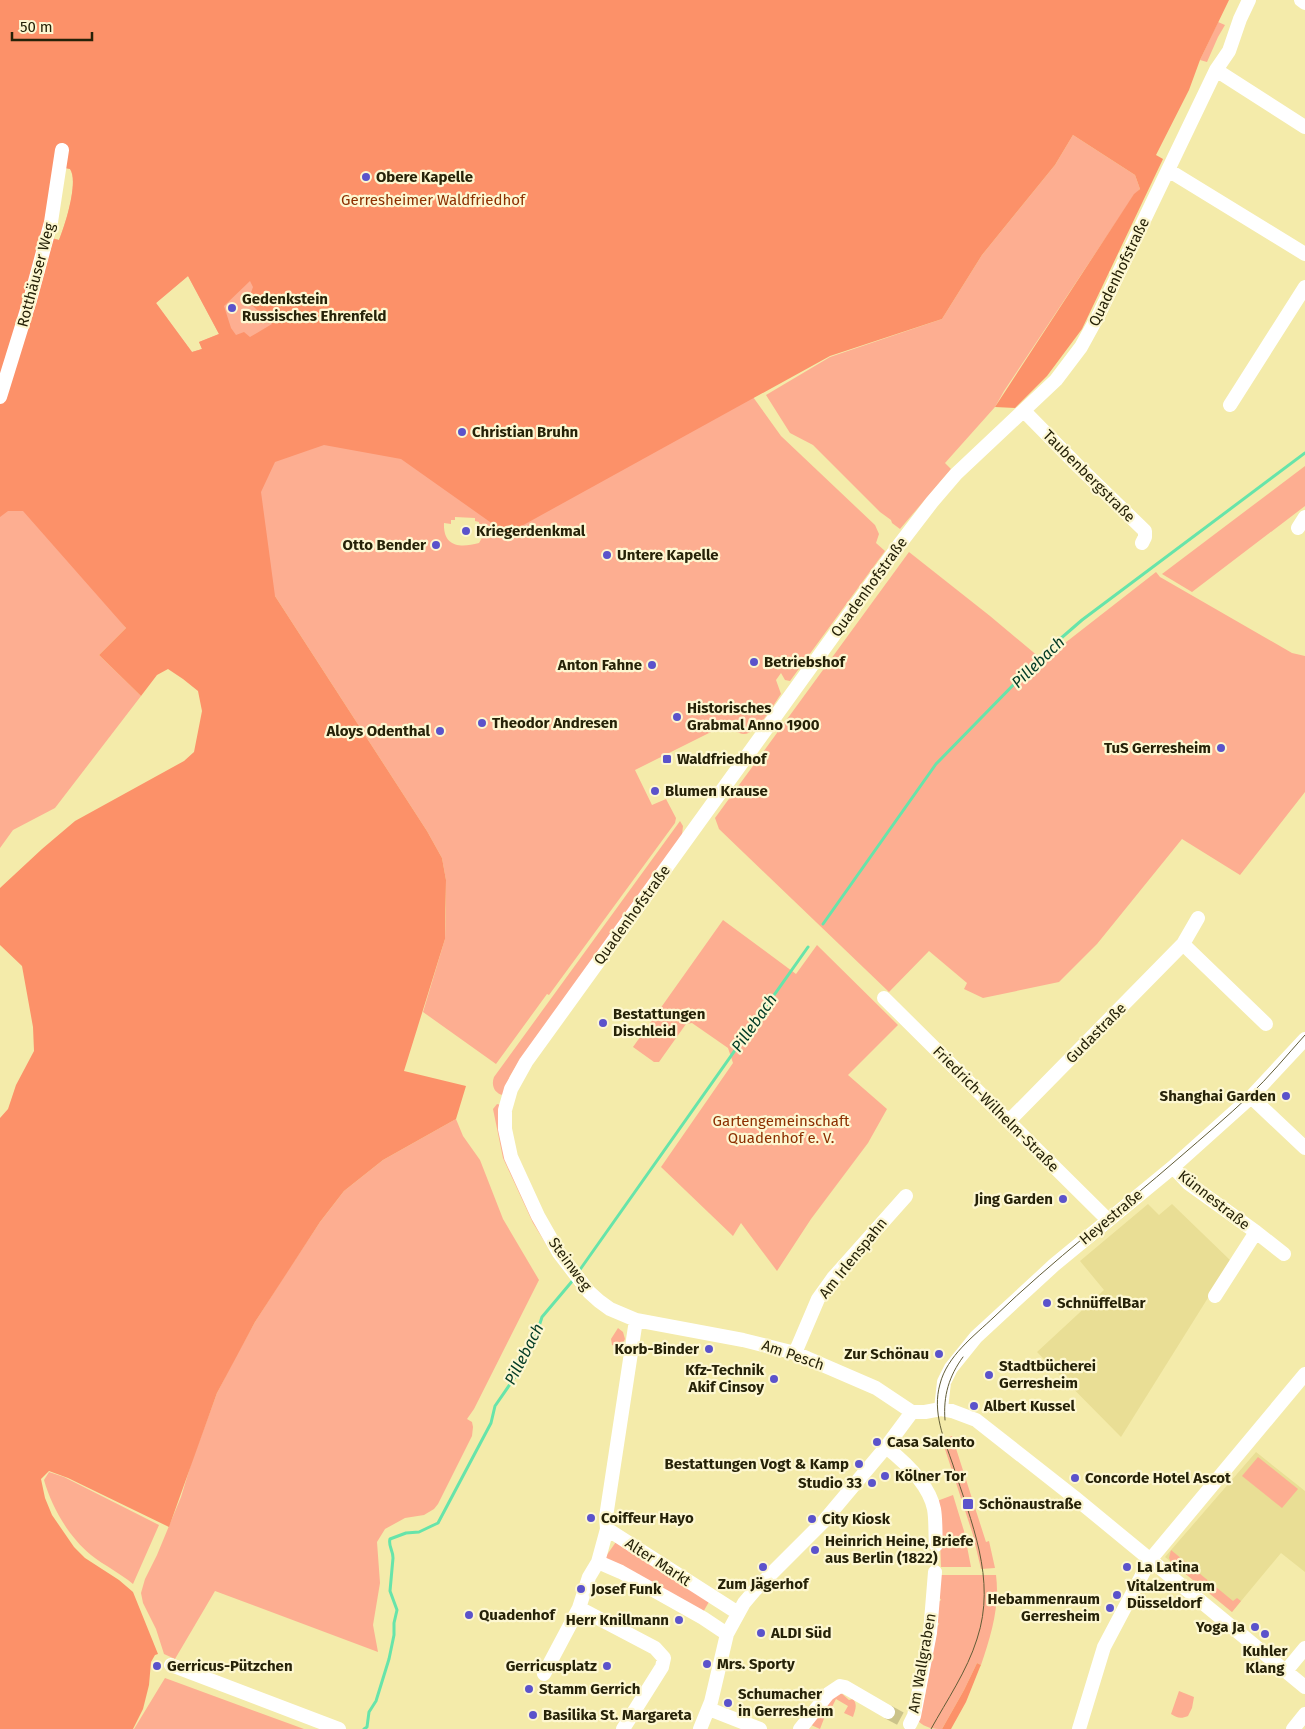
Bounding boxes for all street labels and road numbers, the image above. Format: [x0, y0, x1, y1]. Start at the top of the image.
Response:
street label: Quadenhofstraße [1085, 215, 1153, 329]
street label: Rotthäuser Weg [13, 221, 59, 329]
street label: Taubenbergstraße [1039, 426, 1139, 526]
street label: Quadenhofstraße [827, 534, 911, 640]
street label: Quadenhofstraße [590, 862, 674, 968]
street label: Gudastraße [1062, 999, 1130, 1067]
street label: Friedrich-Wilhelm-Straße [929, 1042, 1063, 1176]
street label: Künnestraße [1175, 1166, 1253, 1234]
street label: Heyestraße [1076, 1185, 1146, 1249]
street label: Am Irlenspahn [815, 1214, 891, 1302]
street label: Steinweg [545, 1234, 595, 1294]
street label: Am Pesch [759, 1336, 827, 1374]
street label: Alter Markt [622, 1534, 695, 1590]
street label: Am Wallgraben [904, 1612, 940, 1714]

